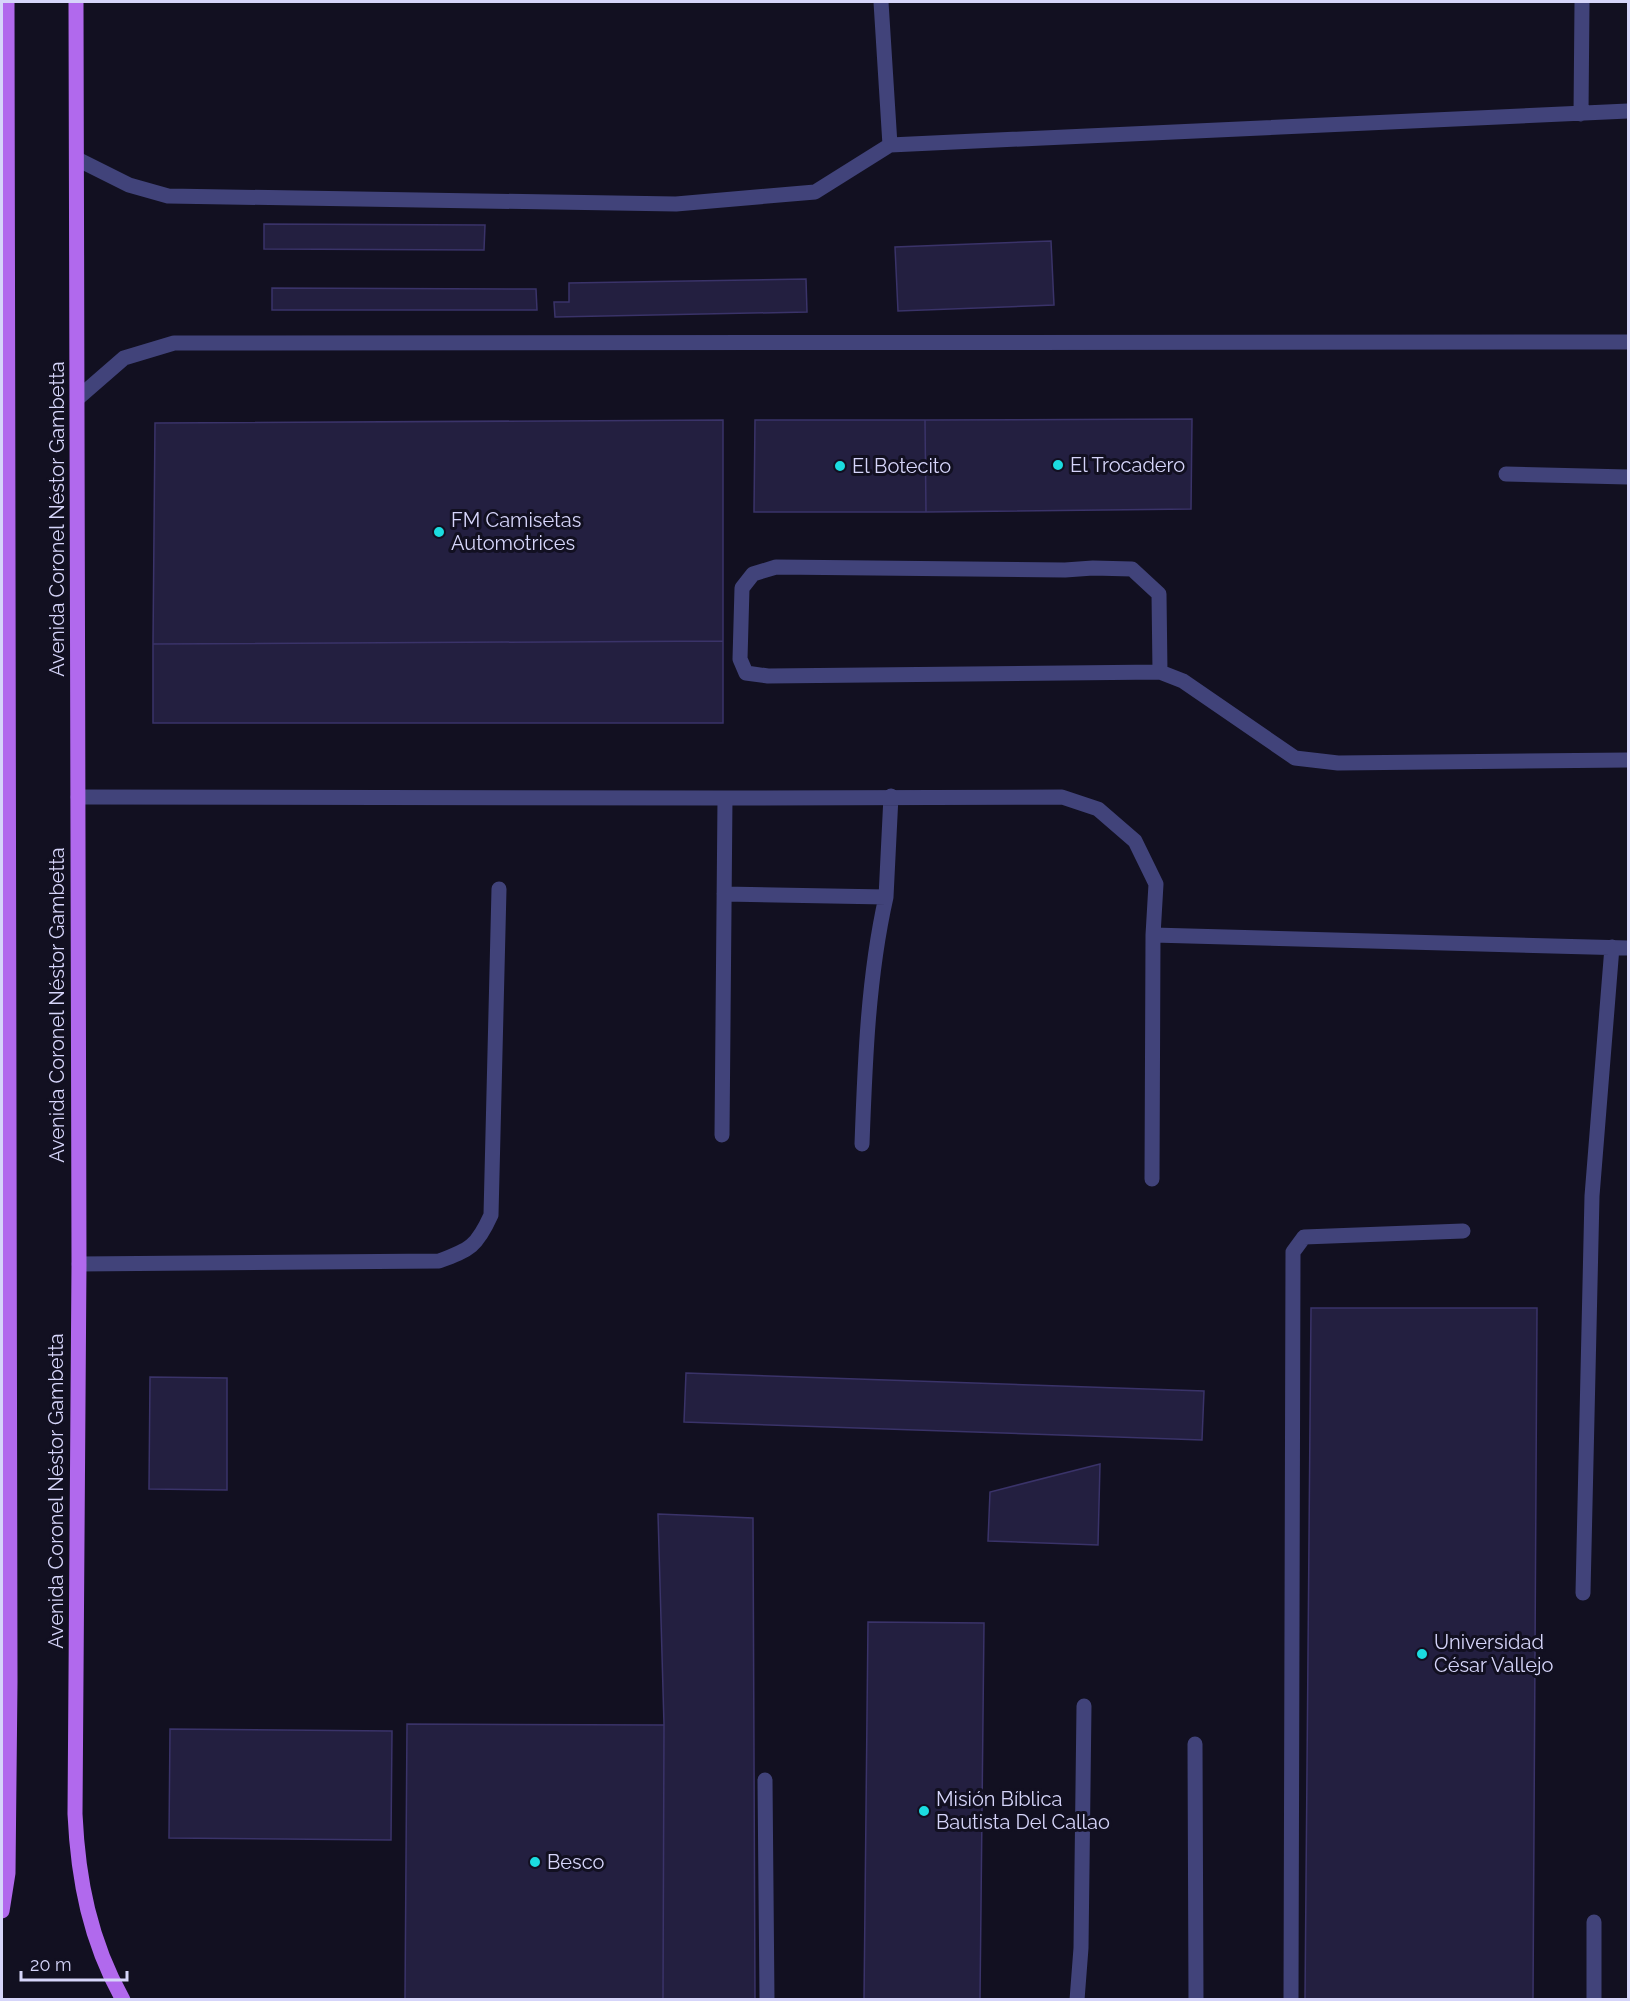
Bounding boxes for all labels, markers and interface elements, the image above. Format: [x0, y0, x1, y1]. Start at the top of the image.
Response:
street label: Avenida Coronel Néstor Gambetta [45, 361, 69, 677]
place label: El Trocadero [1070, 453, 1185, 477]
place label: El Botecito [852, 454, 951, 478]
marker: El Trocadero [1051, 458, 1065, 472]
marker: El Botecito [833, 459, 847, 473]
place label: FM Camisetas Automotrices [451, 508, 581, 555]
marker: FM Camisetas Automotrices [432, 525, 446, 539]
street label: Avenida Coronel Néstor Gambetta [45, 847, 69, 1163]
street label: Avenida Coronel Néstor Gambetta [44, 1333, 68, 1649]
place label: Universidad César Vallejo [1434, 1630, 1554, 1677]
marker: Universidad César Vallejo [1415, 1647, 1429, 1661]
place label: Misión Bíblica Bautista Del Callao [936, 1787, 1110, 1834]
marker: Misión Bíblica Bautista Del Callao [917, 1804, 931, 1818]
place label: Besco [547, 1850, 605, 1874]
marker: Besco [528, 1855, 542, 1869]
scale bar [21, 1944, 128, 1982]
text: 20 m [30, 1954, 72, 1975]

